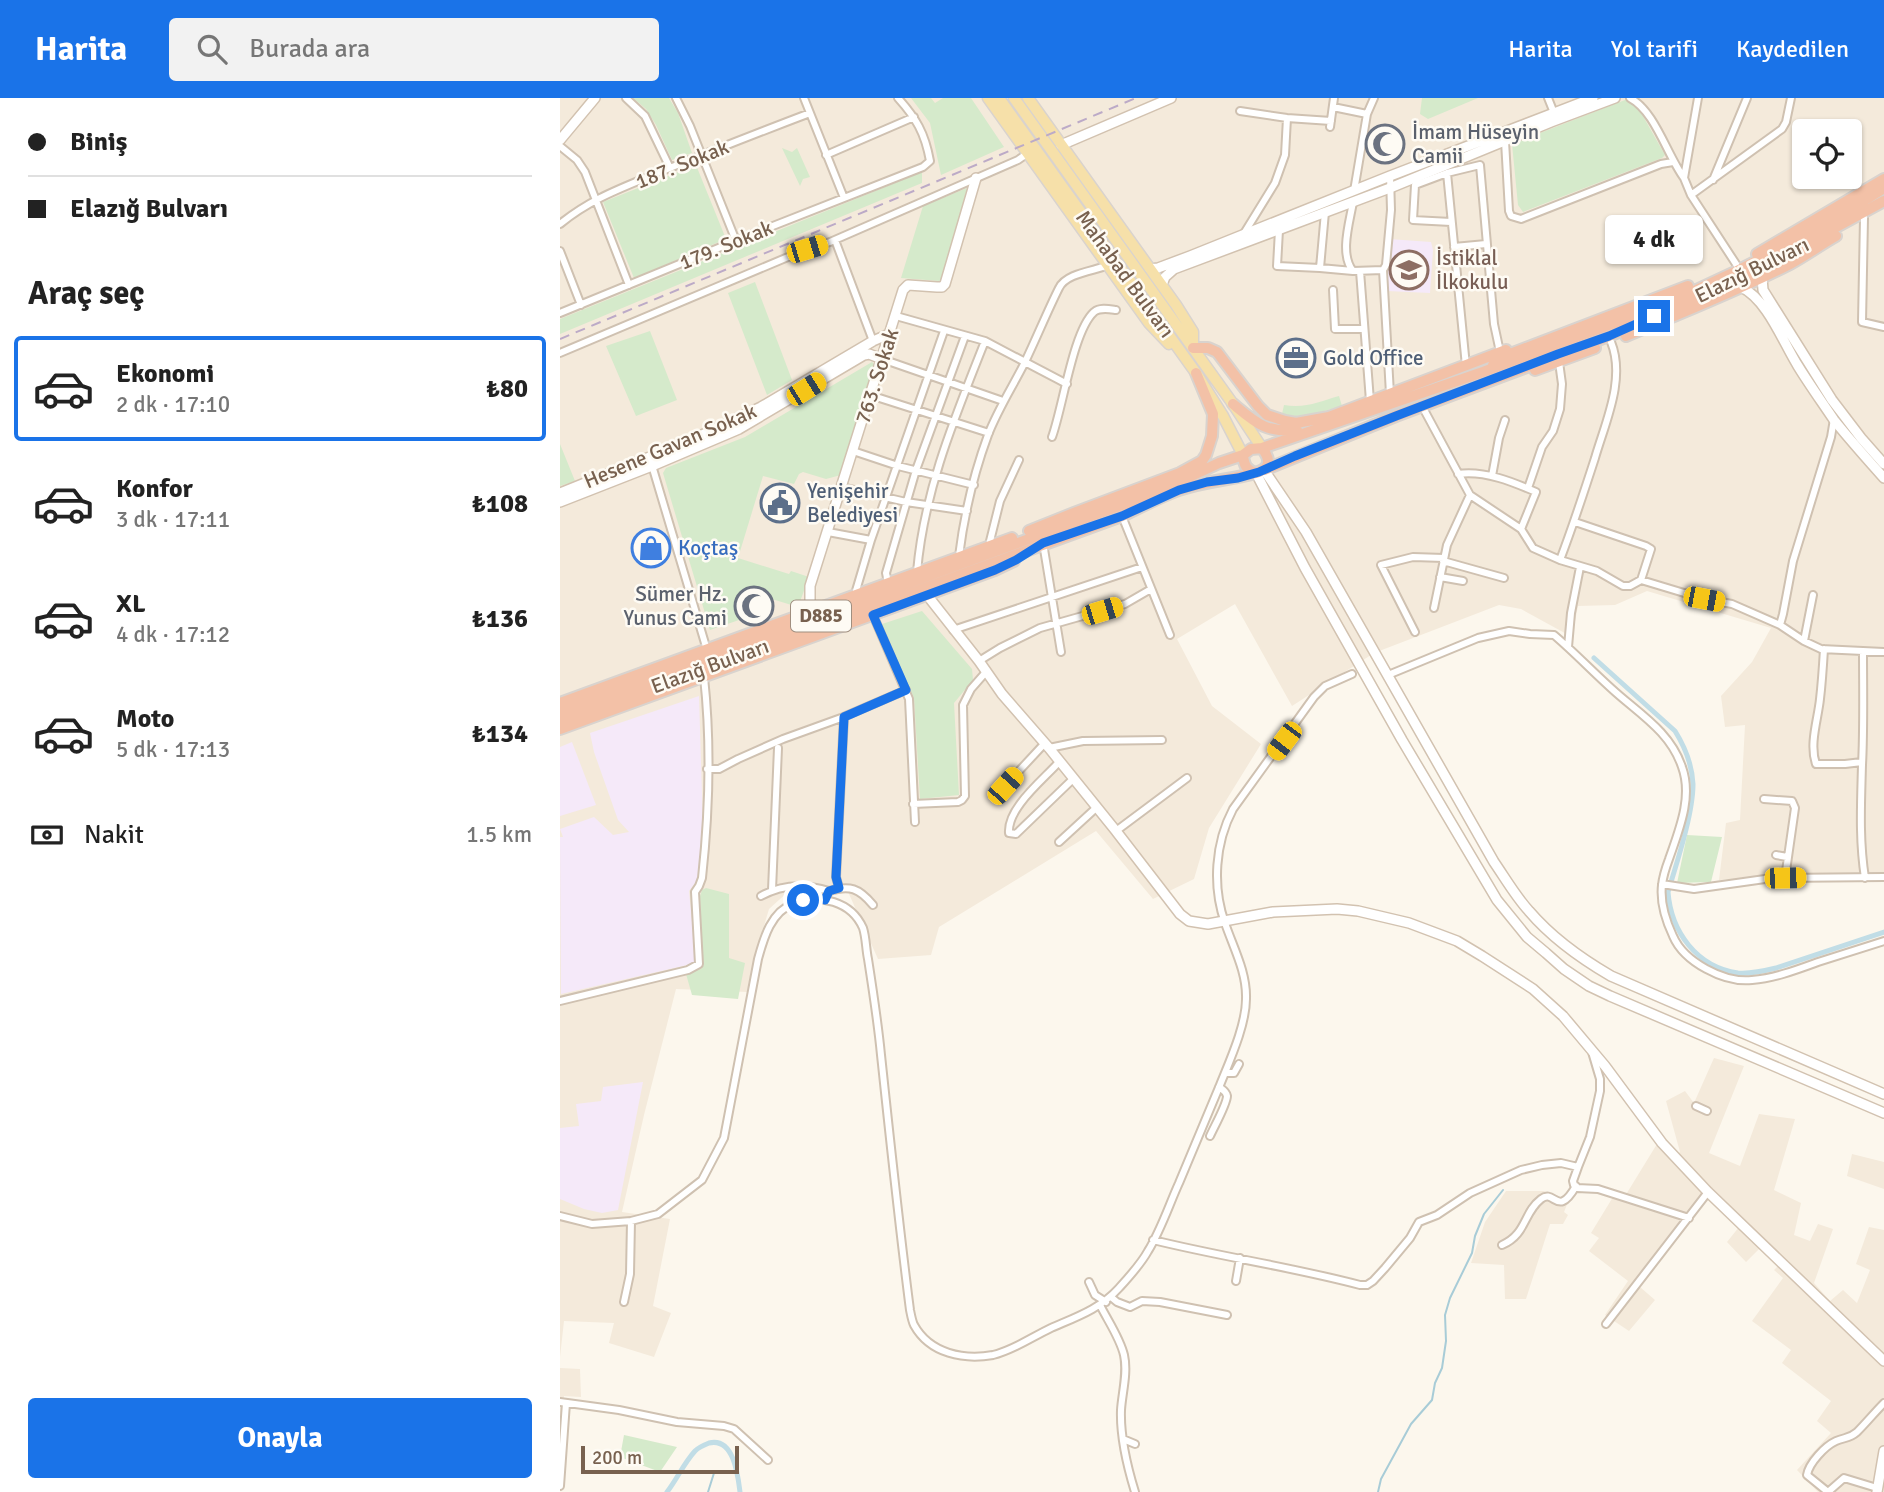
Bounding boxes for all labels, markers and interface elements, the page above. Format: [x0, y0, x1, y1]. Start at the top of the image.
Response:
search box [169, 18, 659, 81]
text: Harita [35, 29, 127, 70]
icon: search [193, 30, 231, 68]
text: Burada ara [249, 33, 370, 65]
text: Harita [1508, 34, 1573, 64]
text: Yol tarifi [1611, 34, 1698, 64]
text: Kaydedilen [1736, 34, 1849, 64]
place label: İmam Hüseyin Camii [1412, 119, 1539, 169]
map controls [1792, 119, 1862, 189]
button: locate [1792, 119, 1862, 189]
mosque icon: İmam Hüseyin Camii [1364, 123, 1406, 165]
text: Biniş [70, 126, 127, 158]
street label: 187. Sokak [631, 133, 733, 194]
text: Elazığ Bulvarı [70, 193, 228, 225]
street label: Mahabad Bulvarı [1070, 205, 1180, 343]
street label: 179. Sokak [675, 214, 777, 275]
callout: 4 dk [1605, 214, 1703, 264]
text: 4 dk [1633, 225, 1675, 254]
street label: Elazığ Bulvarı [1691, 231, 1813, 309]
car [784, 233, 831, 265]
place label: İstiklal İlkokulu [1436, 245, 1508, 295]
school or university icon: İstiklal İlkokulu [1388, 249, 1430, 291]
text: Araç seç [28, 274, 145, 313]
route end [1638, 300, 1670, 332]
street label: 763. Sokak [849, 325, 905, 427]
office icon: Gold Office [1275, 337, 1317, 379]
place label: Gold Office [1323, 345, 1423, 371]
icon: car [32, 357, 95, 420]
text: Ekonomi [116, 358, 214, 390]
car [783, 369, 830, 409]
text: ₺80 [486, 373, 528, 405]
text: 2 dk · 17:10 [116, 390, 230, 419]
street label: Hesene Gavan Sokak [580, 398, 761, 494]
icon: car [32, 472, 95, 535]
text: Konfor [116, 473, 193, 505]
place label: Yenişehir Belediyesi [807, 478, 898, 528]
public building icon: Yenişehir Belediyesi [759, 482, 801, 524]
text: ₺108 [472, 488, 528, 520]
text: 3 dk · 17:11 [116, 505, 230, 534]
shop icon: Koçtaş [630, 527, 672, 569]
place label: Koçtaş [678, 535, 738, 561]
place label: Sümer Hz. Yunus Cami [623, 581, 727, 631]
mosque icon: Sümer Hz. Yunus Cami [733, 585, 775, 627]
car [1682, 585, 1727, 613]
icon: car [32, 587, 95, 650]
text: XL [116, 588, 146, 620]
car [1079, 595, 1126, 627]
road number: D885 [791, 601, 851, 632]
text: ₺136 [472, 603, 528, 635]
text: 4 dk · 17:12 [116, 620, 230, 649]
street label: Elazığ Bulvarı [647, 633, 773, 699]
icon: car [32, 702, 95, 765]
text: Moto [116, 703, 174, 735]
text: ₺134 [472, 718, 528, 750]
car [1263, 718, 1306, 764]
text: 5 dk · 17:13 [116, 735, 230, 764]
car [984, 763, 1027, 809]
icon: cash [28, 816, 66, 854]
text: Nakit [84, 819, 144, 851]
text: 1.5 km [466, 820, 532, 849]
car [1764, 867, 1807, 889]
route start [787, 884, 819, 916]
button: Onayla [28, 1398, 532, 1478]
scale bar [581, 1443, 738, 1475]
text: 200 m [592, 1446, 642, 1470]

